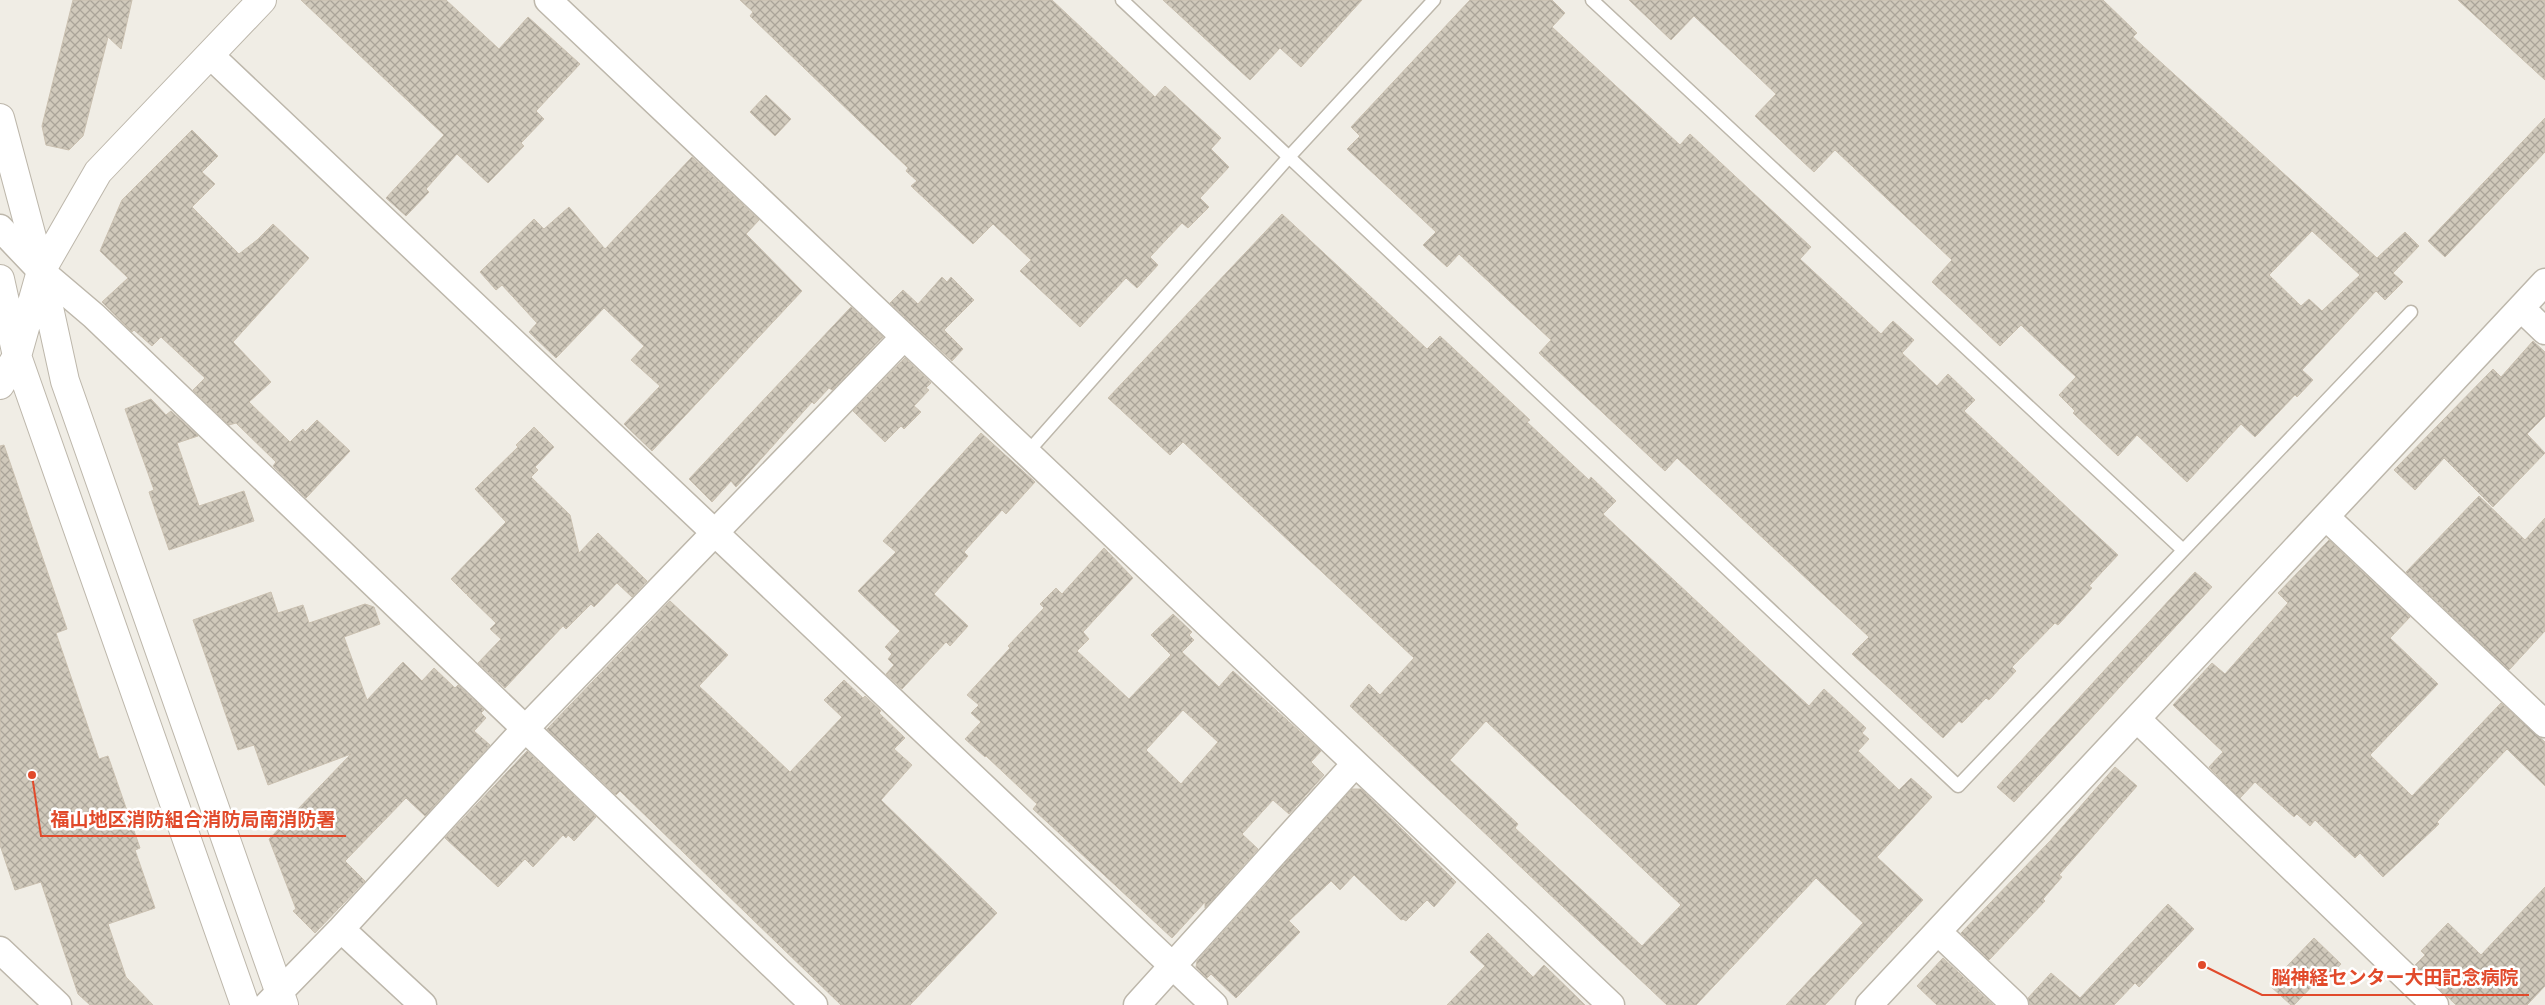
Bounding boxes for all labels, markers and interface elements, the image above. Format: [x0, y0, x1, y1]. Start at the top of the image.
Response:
callout: 福山地区消防組合消防局南消防署 [41, 802, 346, 836]
text: 福山地区消防組合消防局南消防署 [50, 808, 336, 831]
callout: 脳神経センター大田記念病院 [2262, 961, 2529, 995]
text: 脳神経センター大田記念病院 [2271, 966, 2519, 989]

